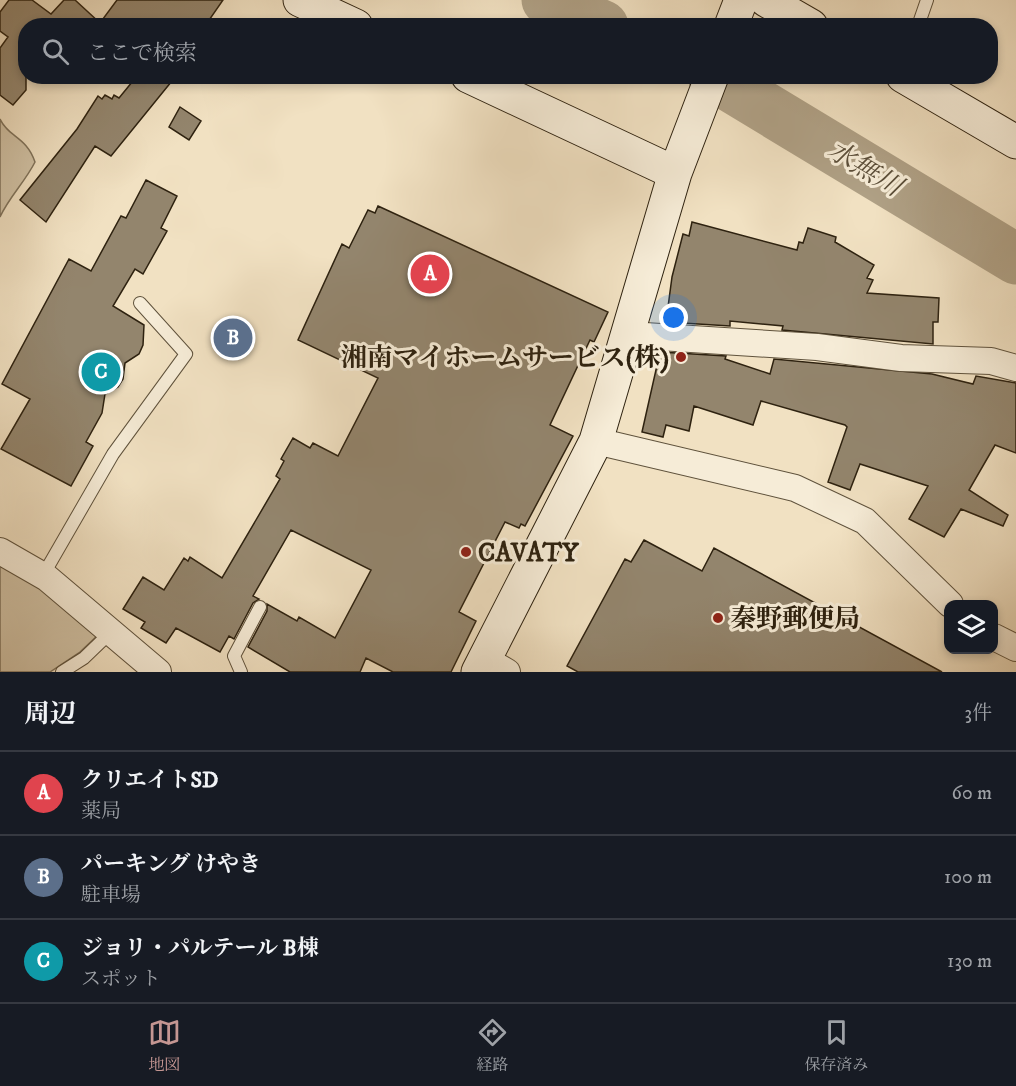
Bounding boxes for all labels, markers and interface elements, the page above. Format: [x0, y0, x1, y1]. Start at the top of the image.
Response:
search box [18, 18, 998, 84]
icon: search [39, 35, 72, 68]
text: ここで検索 [87, 40, 197, 67]
water label: 水無川 [821, 133, 911, 206]
pin: A [410, 252, 450, 296]
your location [659, 303, 688, 332]
pin: B [214, 316, 252, 360]
place label: 湘南マイホームサービス(株) [341, 342, 669, 375]
pin: C [82, 350, 120, 394]
marker: 湘南マイホームサービス(株) [674, 350, 688, 364]
place label: CAVATY [478, 537, 580, 570]
marker: CAVATY [459, 545, 473, 559]
map controls [944, 600, 998, 654]
button: layers [944, 600, 998, 654]
place label: 秦野郵便局 [730, 603, 860, 636]
marker: 秦野郵便局 [711, 611, 725, 625]
text: 周辺 [24, 698, 76, 731]
text: 3件 [965, 701, 992, 726]
text: クリエイトSD [81, 767, 219, 794]
text: A [37, 781, 50, 806]
text: 60 m [952, 781, 992, 806]
text: 薬局 [81, 799, 121, 824]
text: パーキング けやき [81, 851, 261, 878]
text: B [37, 865, 50, 890]
text: 100 m [944, 865, 992, 890]
text: 駐車場 [81, 883, 141, 908]
text: ジョリ・パルテール B棟 [81, 935, 319, 962]
text: C [37, 949, 50, 974]
text: 130 m [947, 949, 992, 974]
text: スポット [81, 967, 161, 992]
tab: 地図 [148, 1016, 181, 1075]
tab: 経路 [476, 1016, 509, 1075]
tab: 保存済み [804, 1016, 868, 1075]

